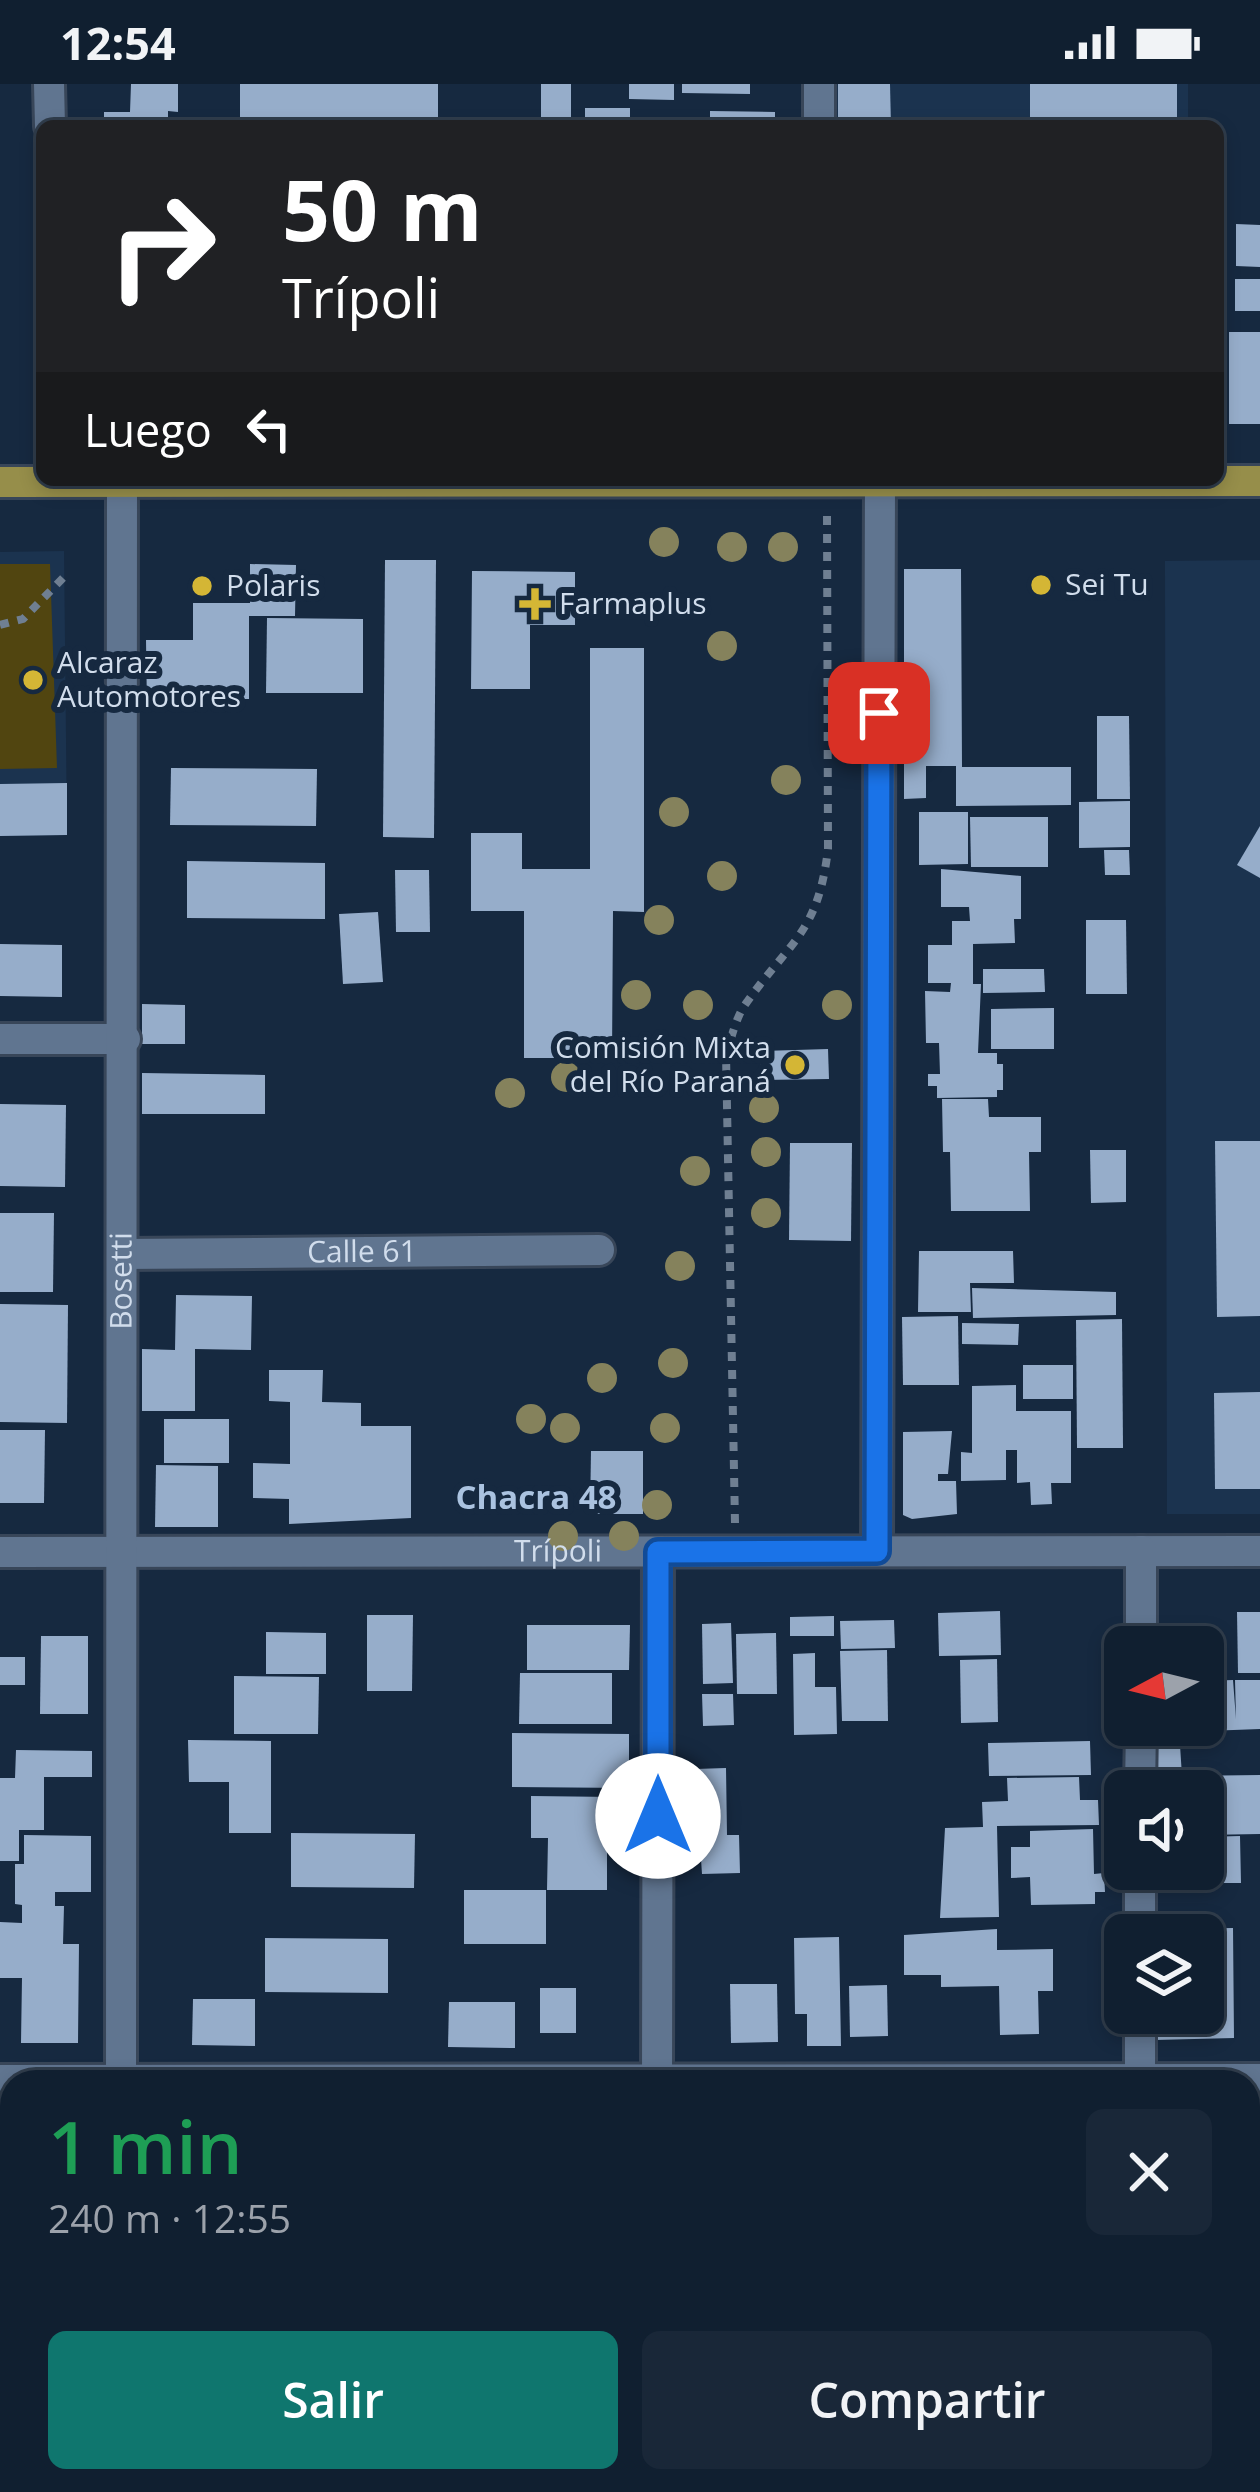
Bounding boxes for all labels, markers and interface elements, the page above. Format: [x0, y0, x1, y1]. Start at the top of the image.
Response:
text: 12:54 [60, 12, 176, 73]
text: 50 m [282, 151, 482, 266]
icon: right [84, 168, 240, 324]
text: Trípoli [282, 260, 440, 334]
icon: left [236, 396, 302, 462]
text: Luego [84, 399, 212, 460]
place label: Sei Tu [1065, 563, 1149, 604]
place label: Polaris [226, 564, 320, 605]
marker: Sei Tu [1028, 572, 1054, 598]
marker: Polaris [189, 573, 215, 599]
place label: Farmaplus [559, 582, 706, 623]
marker: Farmaplus [522, 591, 548, 617]
place label: Alcaraz Automotores [57, 641, 241, 716]
pin [828, 662, 930, 764]
marker: Alcaraz Automotores [20, 667, 46, 693]
icon: arrive [846, 680, 912, 746]
place label: Comisión Mixta del Río Paraná [555, 1026, 771, 1101]
marker: Comisión Mixta del Río Paraná [782, 1052, 808, 1078]
street label: Calle 61 [307, 1230, 417, 1271]
street label: Bosetti [99, 1232, 141, 1330]
district label: Chacra 48 [456, 1474, 616, 1519]
street label: Trípoli [514, 1530, 602, 1571]
north arrow [1104, 1626, 1224, 1746]
map controls [1104, 1626, 1224, 2034]
position arrow [595, 1753, 721, 1879]
button: sound [1104, 1770, 1224, 1890]
button: layers [1104, 1914, 1224, 2034]
text: 1 min [48, 2097, 242, 2195]
button: close [1086, 2109, 1212, 2235]
text: 240 m · 12:55 [48, 2191, 291, 2244]
button: Salir [48, 2331, 618, 2469]
button: Compartir [642, 2331, 1212, 2469]

